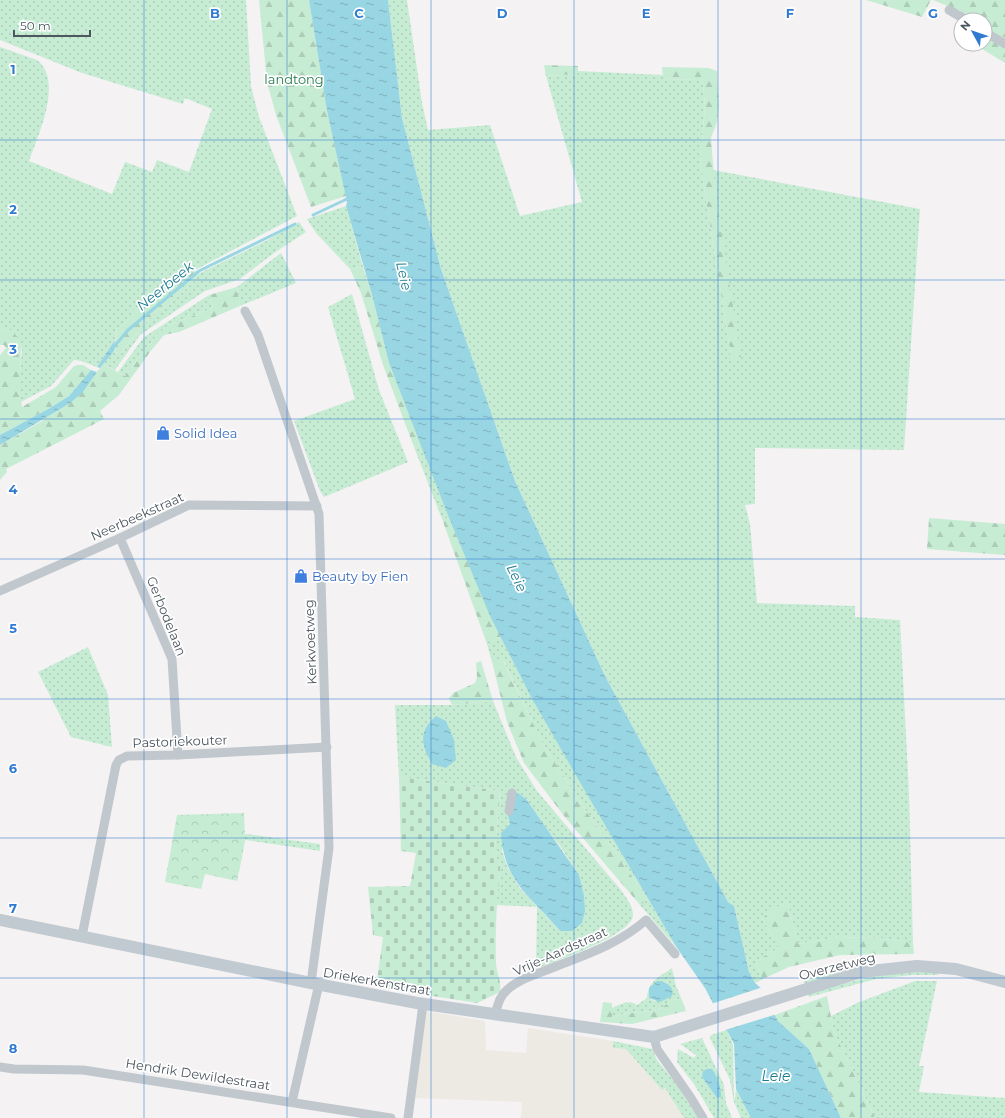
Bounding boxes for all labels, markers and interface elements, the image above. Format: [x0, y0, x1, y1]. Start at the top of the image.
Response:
text: B [210, 5, 220, 21]
text: C [354, 5, 364, 21]
text: D [497, 5, 508, 21]
text: E [642, 5, 651, 21]
text: F [786, 5, 794, 21]
text: G [928, 5, 938, 21]
scale bar [14, 12, 90, 38]
north arrow [953, 12, 993, 52]
text: 50 m [20, 18, 51, 33]
text: N [957, 18, 974, 33]
text: 1 [10, 61, 16, 77]
park label: landtong [264, 71, 324, 87]
text: 2 [9, 201, 17, 217]
water label: Neerbeek [133, 257, 198, 315]
water label: Leie [392, 260, 416, 292]
text: 3 [8, 341, 17, 357]
shop icon: Solid Idea [155, 425, 171, 441]
place label: Solid Idea [174, 425, 237, 441]
text: 4 [9, 481, 18, 497]
street label: Neerbeekstraat [88, 488, 186, 544]
water label: Leie [503, 561, 531, 595]
shop icon: Beauty by Fien [293, 568, 309, 584]
place label: Beauty by Fien [312, 568, 409, 584]
street label: Gerbodelaan [144, 574, 190, 658]
street label: Kerkvoetweg [301, 599, 319, 685]
text: 5 [9, 620, 17, 636]
street label: Pastoriekouter [132, 731, 228, 751]
text: 6 [9, 760, 18, 776]
text: 7 [9, 900, 17, 916]
street label: Vrije-Aardstraat [510, 923, 610, 979]
street label: Overzetweg [797, 949, 877, 983]
street label: Driekerkenstraat [322, 964, 432, 998]
text: 8 [9, 1040, 18, 1056]
street label: Hendrik Dewildestraat [125, 1055, 271, 1093]
water label: Leie [762, 1067, 790, 1085]

